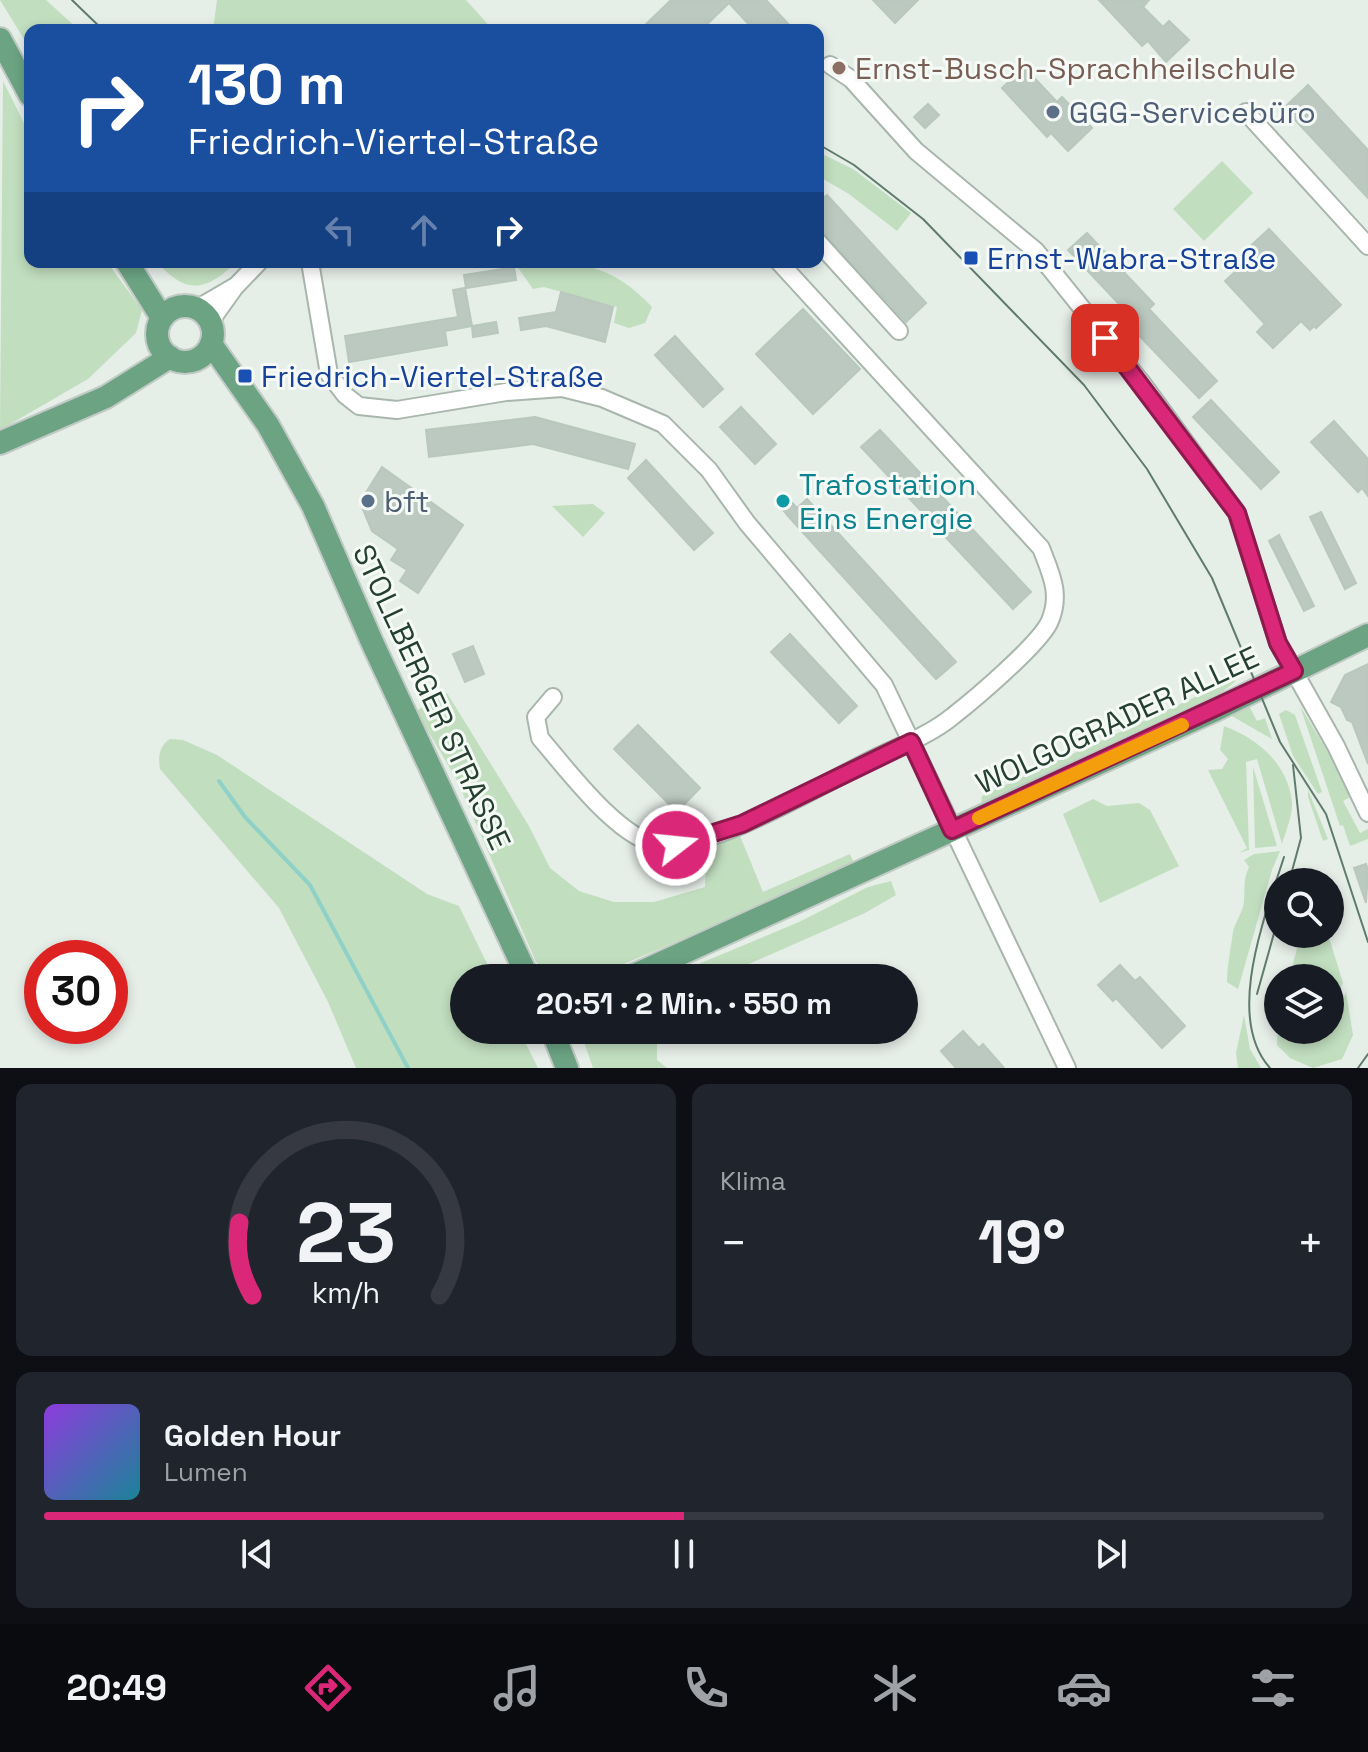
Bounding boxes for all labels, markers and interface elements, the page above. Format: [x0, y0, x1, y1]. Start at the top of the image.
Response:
text: 130 m [188, 49, 346, 120]
place label: Ernst-Busch-Sprachheilschule [855, 49, 1296, 88]
icon: right [56, 56, 160, 160]
marker: Ernst-Busch-Sprachheilschule [830, 59, 848, 77]
place label: GGG-Servicebüro [1069, 93, 1316, 132]
marker: GGG-Servicebüro [1044, 103, 1062, 121]
text: Friedrich-Viertel-Straße [188, 119, 599, 165]
icon: left [318, 208, 362, 252]
icon: ahead [402, 208, 446, 252]
icon: right [486, 208, 530, 252]
place label: Ernst-Wabra-Straße [987, 239, 1276, 278]
marker: Ernst-Wabra-Straße [962, 249, 980, 267]
pin [1071, 304, 1139, 372]
icon: arrive [1083, 316, 1127, 360]
place label: Friedrich-Viertel-Straße [261, 357, 604, 396]
marker: Friedrich-Viertel-Straße [236, 367, 254, 385]
place label: Trafostation Eins Energie [799, 465, 976, 538]
place label: bft [384, 482, 429, 521]
marker: bft [359, 492, 377, 510]
marker: Trafostation Eins Energie [774, 492, 792, 510]
street label: STOLLBERGER STRASSE [344, 538, 520, 856]
street label: WOLGOGRADER ALLEE [969, 637, 1265, 803]
position arrow [634, 803, 718, 887]
map controls [1264, 868, 1344, 1044]
button: search [1264, 868, 1344, 948]
speed limit sign: 30 [24, 940, 128, 1044]
button: layers [1264, 964, 1344, 1044]
text: 20:51 · 2 Min. · 550 m [536, 984, 832, 1023]
text: Klima [720, 1164, 786, 1198]
text: 23 [296, 1180, 396, 1286]
text: 19° [978, 1204, 1066, 1281]
text: − [720, 1215, 747, 1271]
text: + [1297, 1215, 1324, 1271]
text: km/h [312, 1275, 380, 1311]
text: Golden Hour [164, 1416, 341, 1455]
text: Lumen [164, 1455, 248, 1489]
icon: previous [235, 1532, 279, 1576]
icon: pause [662, 1532, 706, 1576]
icon: next [1089, 1532, 1133, 1576]
icon: directions [300, 1660, 356, 1716]
icon: music [489, 1660, 545, 1716]
icon: phone [678, 1660, 734, 1716]
icon: climate [867, 1660, 923, 1716]
icon: car [1056, 1660, 1112, 1716]
icon: filters [1245, 1660, 1301, 1716]
text: 20:49 [67, 1665, 167, 1711]

